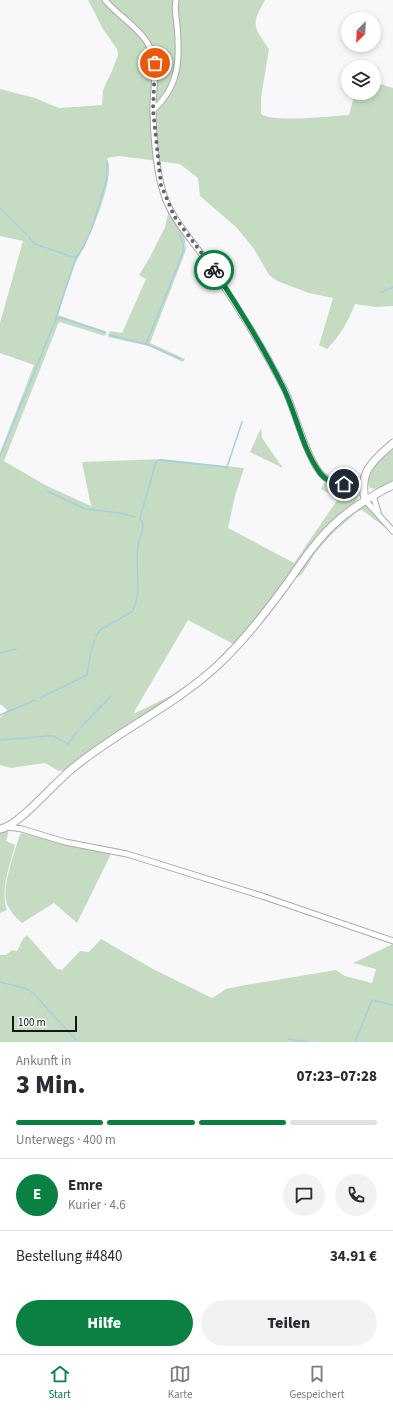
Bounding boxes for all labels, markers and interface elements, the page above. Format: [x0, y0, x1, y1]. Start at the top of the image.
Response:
north arrow [341, 12, 381, 52]
map controls [341, 12, 381, 100]
pin [138, 46, 172, 80]
icon: bag [144, 52, 166, 74]
button: layers [341, 60, 381, 100]
courier [194, 250, 234, 290]
icon: bike [203, 259, 225, 281]
pin [327, 467, 361, 501]
icon: home [333, 473, 355, 495]
scale bar [12, 1014, 77, 1033]
text: 100 m [18, 1015, 46, 1030]
text: Ankunft in [16, 1052, 71, 1070]
text: 3 Min. [16, 1066, 85, 1103]
text: 07:23–07:28 [296, 1066, 377, 1087]
text: Unterwegs · 400 m [16, 1131, 116, 1149]
button: chat [283, 1174, 325, 1216]
button: phone [335, 1174, 377, 1216]
text: Emre [68, 1175, 103, 1196]
text: E [33, 1184, 41, 1205]
text: Kurier · 4.6 [68, 1196, 126, 1214]
text: Bestellung #4840 [16, 1246, 122, 1267]
text: 34.91 € [330, 1246, 377, 1267]
button: Hilfe [16, 1300, 193, 1346]
button: Teilen [201, 1300, 377, 1346]
tab: Start [48, 1363, 71, 1402]
tab: Karte [168, 1363, 192, 1402]
tab: Gespeichert [289, 1363, 345, 1402]

